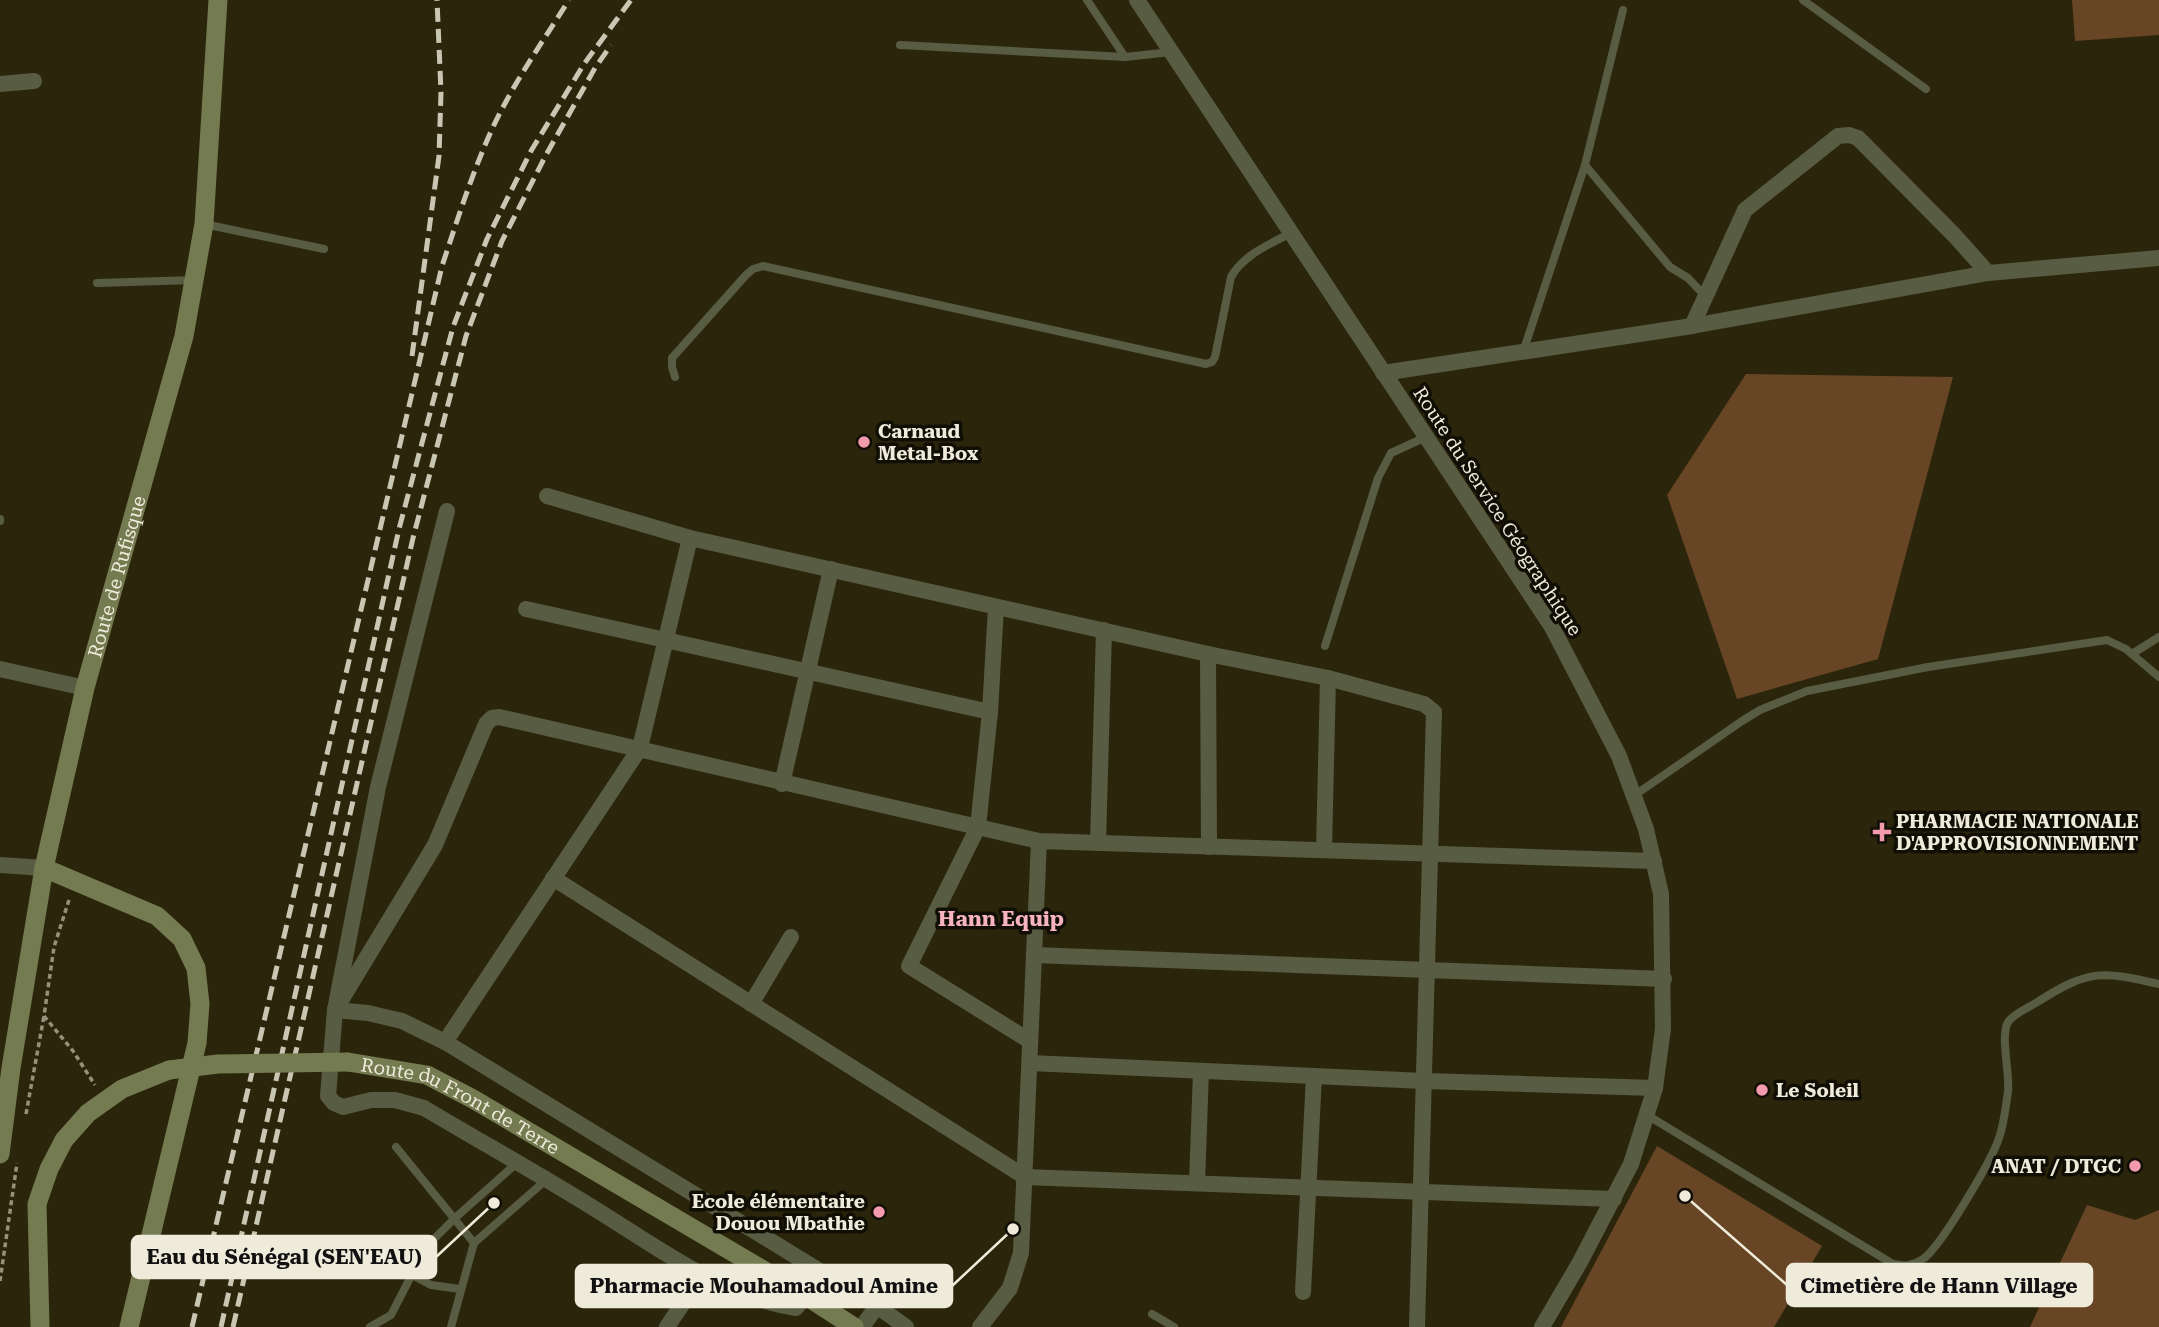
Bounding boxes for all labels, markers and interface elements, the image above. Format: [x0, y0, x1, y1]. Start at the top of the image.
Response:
street label: Route du Service Géographique [1408, 382, 1587, 640]
place label: Carnaud Metal-Box [878, 420, 979, 465]
marker: Carnaud Metal-Box [856, 434, 872, 450]
street label: Route de Rufisque [83, 493, 151, 660]
place label: PHARMACIE NATIONALE D'APPROVISIONNEMENT [1896, 810, 2138, 855]
marker: PHARMACIE NATIONALE D'APPROVISIONNEMENT [1874, 824, 1890, 840]
district label: Hann Equip [938, 907, 1064, 931]
street label: Route du Front de Terre [359, 1053, 564, 1159]
place label: Le Soleil [1776, 1079, 1859, 1102]
marker: Le Soleil [1754, 1082, 1770, 1098]
place label: ANAT / DTGC [1991, 1155, 2121, 1178]
marker: ANAT / DTGC [2127, 1158, 2143, 1174]
place label: Ecole élémentaire Douou Mbathie [692, 1190, 865, 1235]
marker: Ecole élémentaire Douou Mbathie [871, 1204, 887, 1220]
callout: Eau du Sénégal (SEN'EAU) [132, 1236, 436, 1278]
text: Eau du Sénégal (SEN'EAU) [146, 1245, 422, 1269]
callout: Cimetière de Hann Village [1787, 1264, 2092, 1306]
callout: Pharmacie Mouhamadoul Amine [576, 1265, 952, 1307]
text: Pharmacie Mouhamadoul Amine [590, 1274, 938, 1298]
text: Cimetière de Hann Village [1800, 1274, 2078, 1298]

